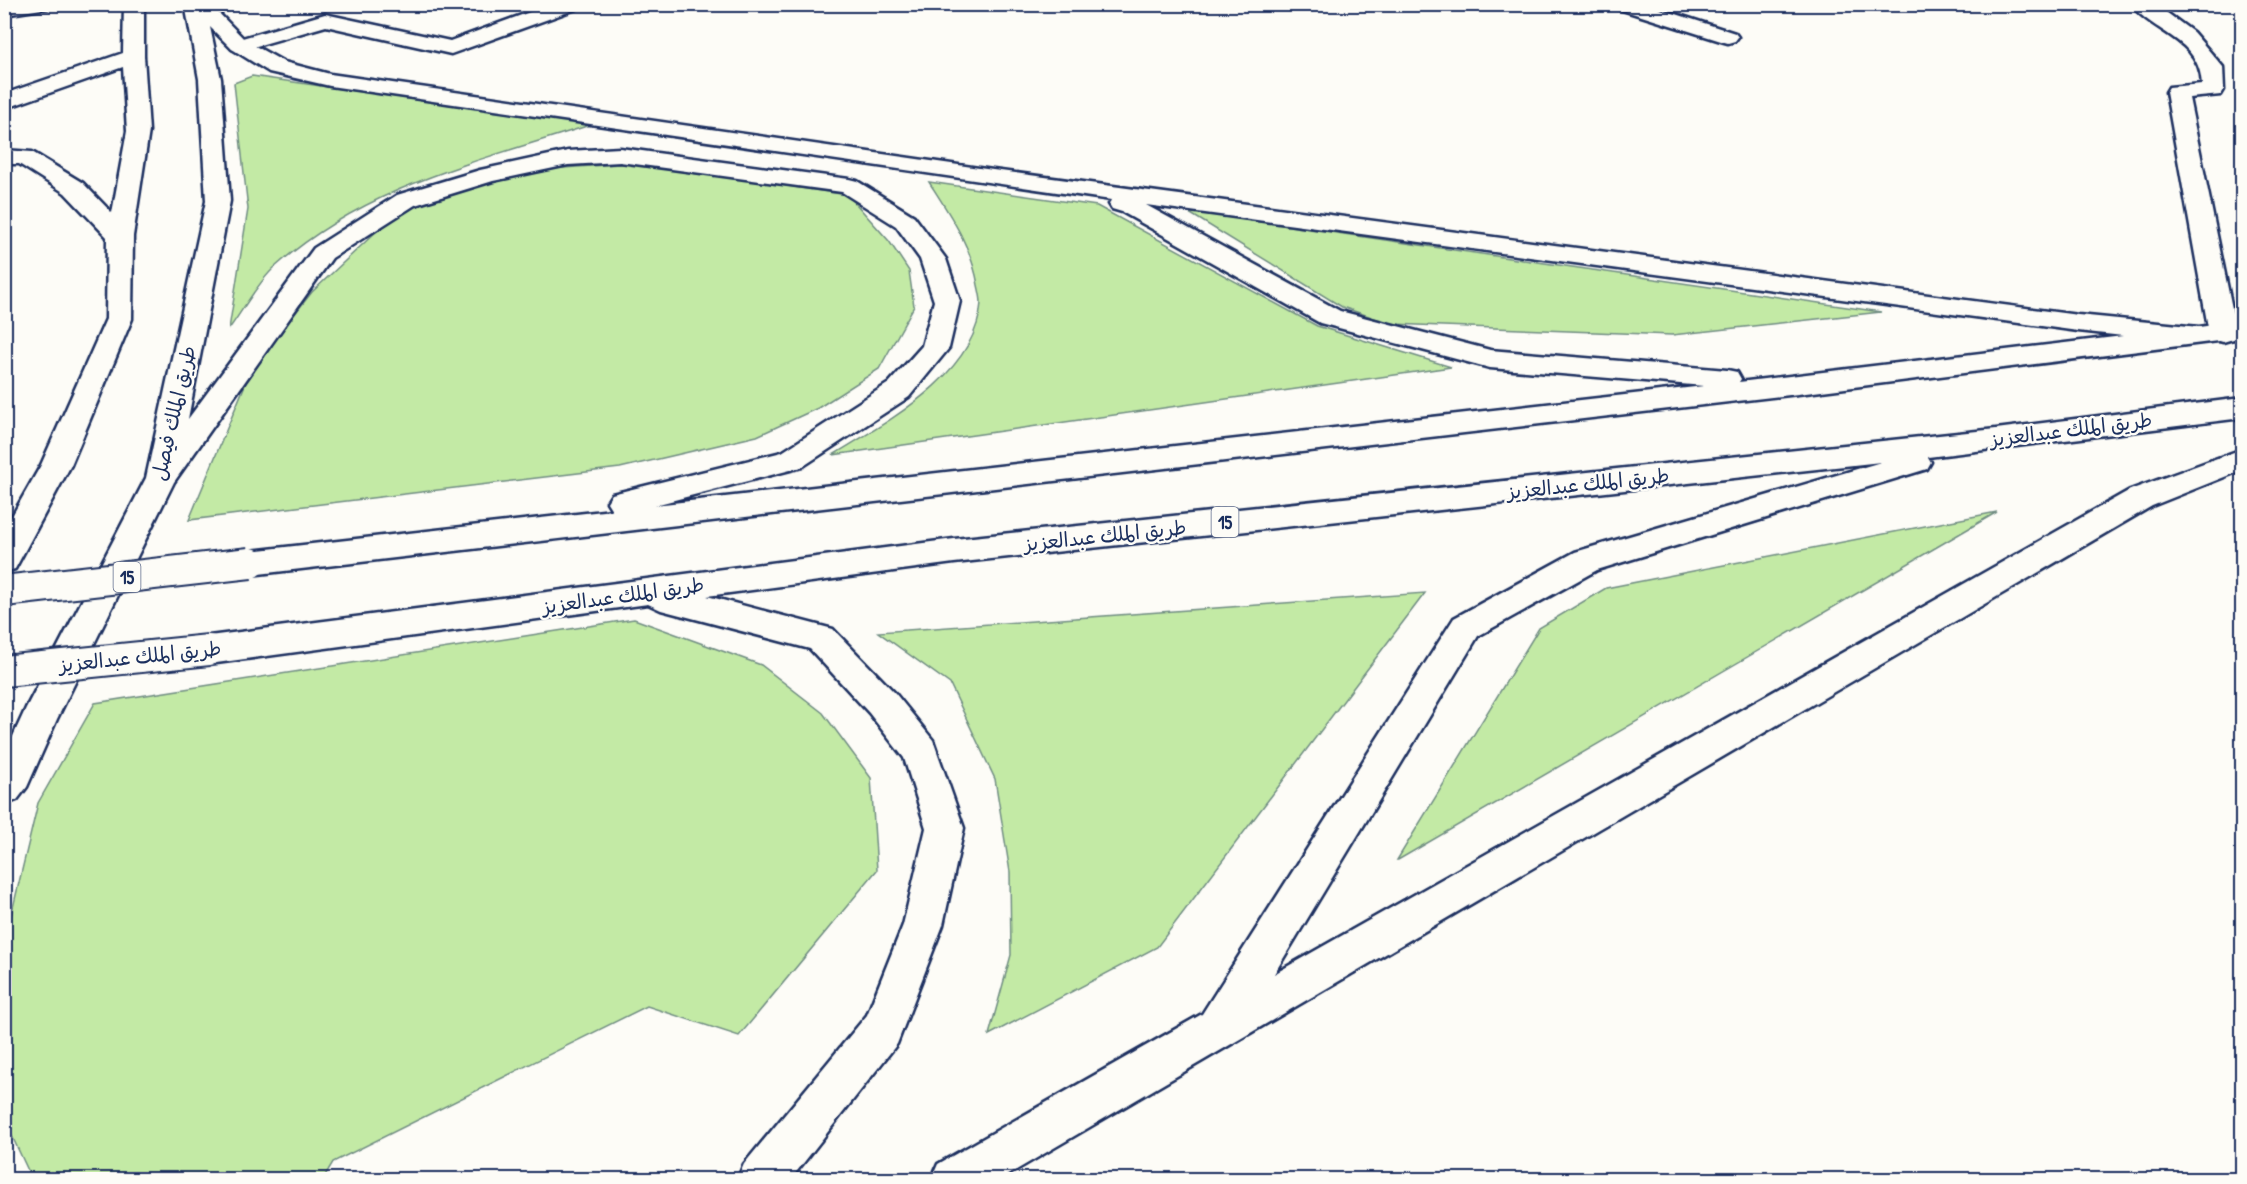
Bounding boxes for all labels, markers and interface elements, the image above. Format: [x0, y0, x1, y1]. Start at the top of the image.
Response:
street label: طريق الملك فيصل [144, 343, 202, 483]
street label: طريق الملك عبدالعزيز [1986, 406, 2154, 453]
street label: طريق الملك عبدالعزيز [1503, 461, 1671, 505]
road number: 15 [1212, 507, 1238, 537]
street label: طريق الملك عبدالعزيز [1020, 513, 1188, 557]
road number: 15 [114, 562, 140, 592]
street label: طريق الملك عبدالعزيز [538, 570, 706, 620]
street label: طريق الملك عبدالعزيز [55, 634, 223, 678]

